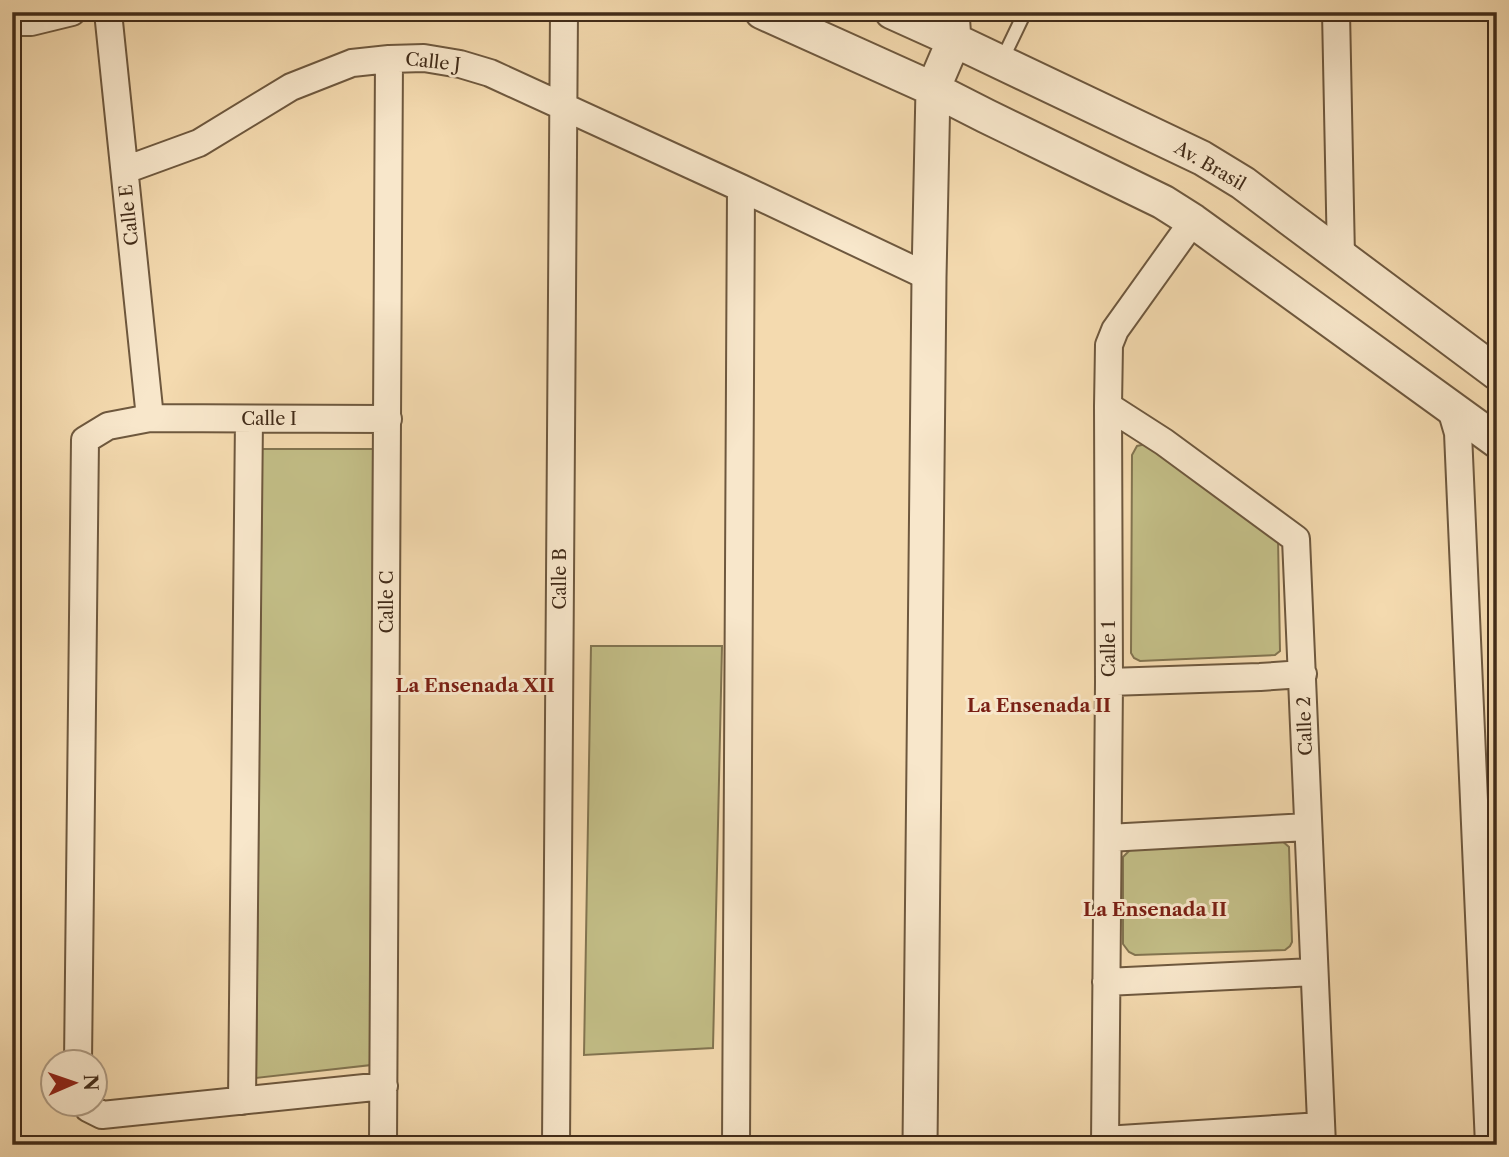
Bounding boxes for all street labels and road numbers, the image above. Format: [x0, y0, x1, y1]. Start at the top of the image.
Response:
street label: Calle J [404, 48, 462, 76]
street label: Av. Brasil [1170, 136, 1250, 195]
street label: Calle E [115, 183, 143, 247]
street label: Calle I [241, 408, 297, 430]
street label: Calle B [549, 548, 571, 610]
street label: Calle C [376, 571, 398, 633]
street label: Calle 1 [1098, 620, 1120, 677]
street label: Calle 2 [1293, 696, 1317, 756]

